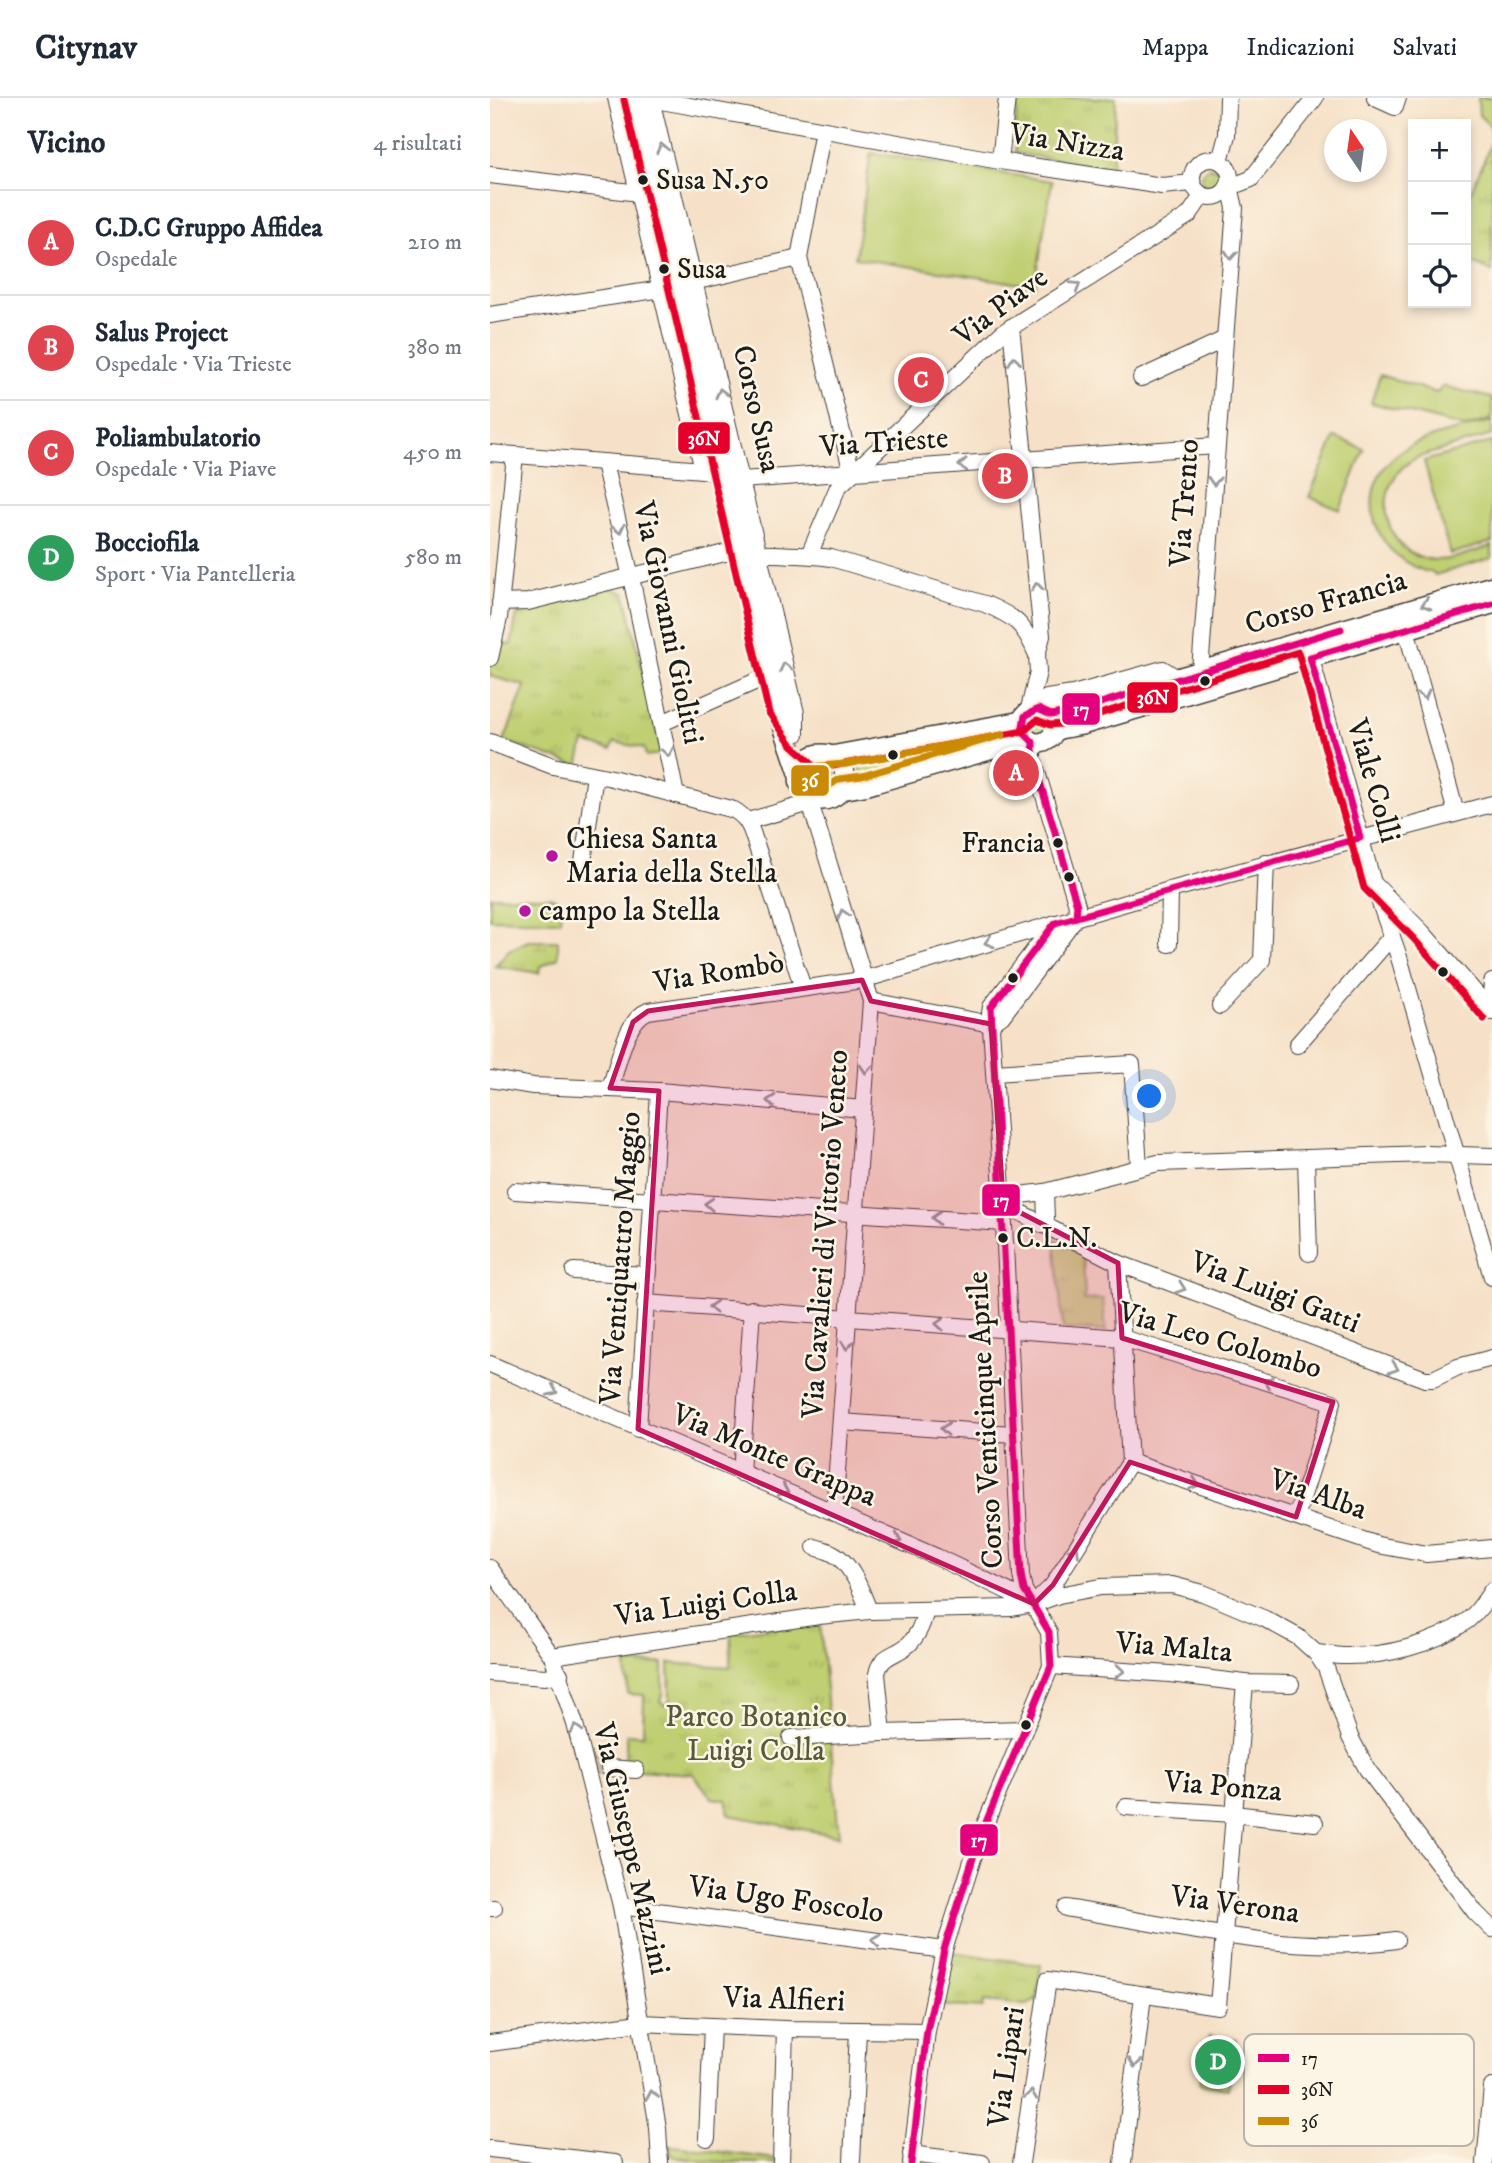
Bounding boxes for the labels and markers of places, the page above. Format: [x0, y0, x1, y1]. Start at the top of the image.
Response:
place label: Susa N.50 [656, 163, 769, 198]
marker: Susa N.50 [636, 173, 650, 187]
place label: Susa [677, 252, 727, 287]
marker: Susa [657, 262, 671, 276]
pin: C [898, 354, 944, 406]
pin: B [982, 450, 1028, 502]
unlabelled marker [1198, 674, 1212, 688]
pin: A [993, 747, 1039, 799]
unlabelled marker [886, 748, 900, 762]
place label: Chiesa Santa Maria della Stella [566, 821, 778, 892]
place label: Francia [961, 826, 1045, 861]
marker: Francia [1051, 836, 1065, 850]
marker: Chiesa Santa Maria della Stella [544, 848, 560, 864]
unlabelled marker [1062, 870, 1076, 884]
place label: campo la Stella [539, 893, 720, 930]
marker: campo la Stella [517, 903, 533, 919]
unlabelled marker [1436, 965, 1450, 979]
unlabelled marker [1006, 971, 1020, 985]
place label: C.L.N. [1016, 1221, 1097, 1256]
marker: C.L.N. [996, 1231, 1010, 1245]
unlabelled marker [1019, 1718, 1033, 1732]
pin: D [1195, 2036, 1241, 2088]

